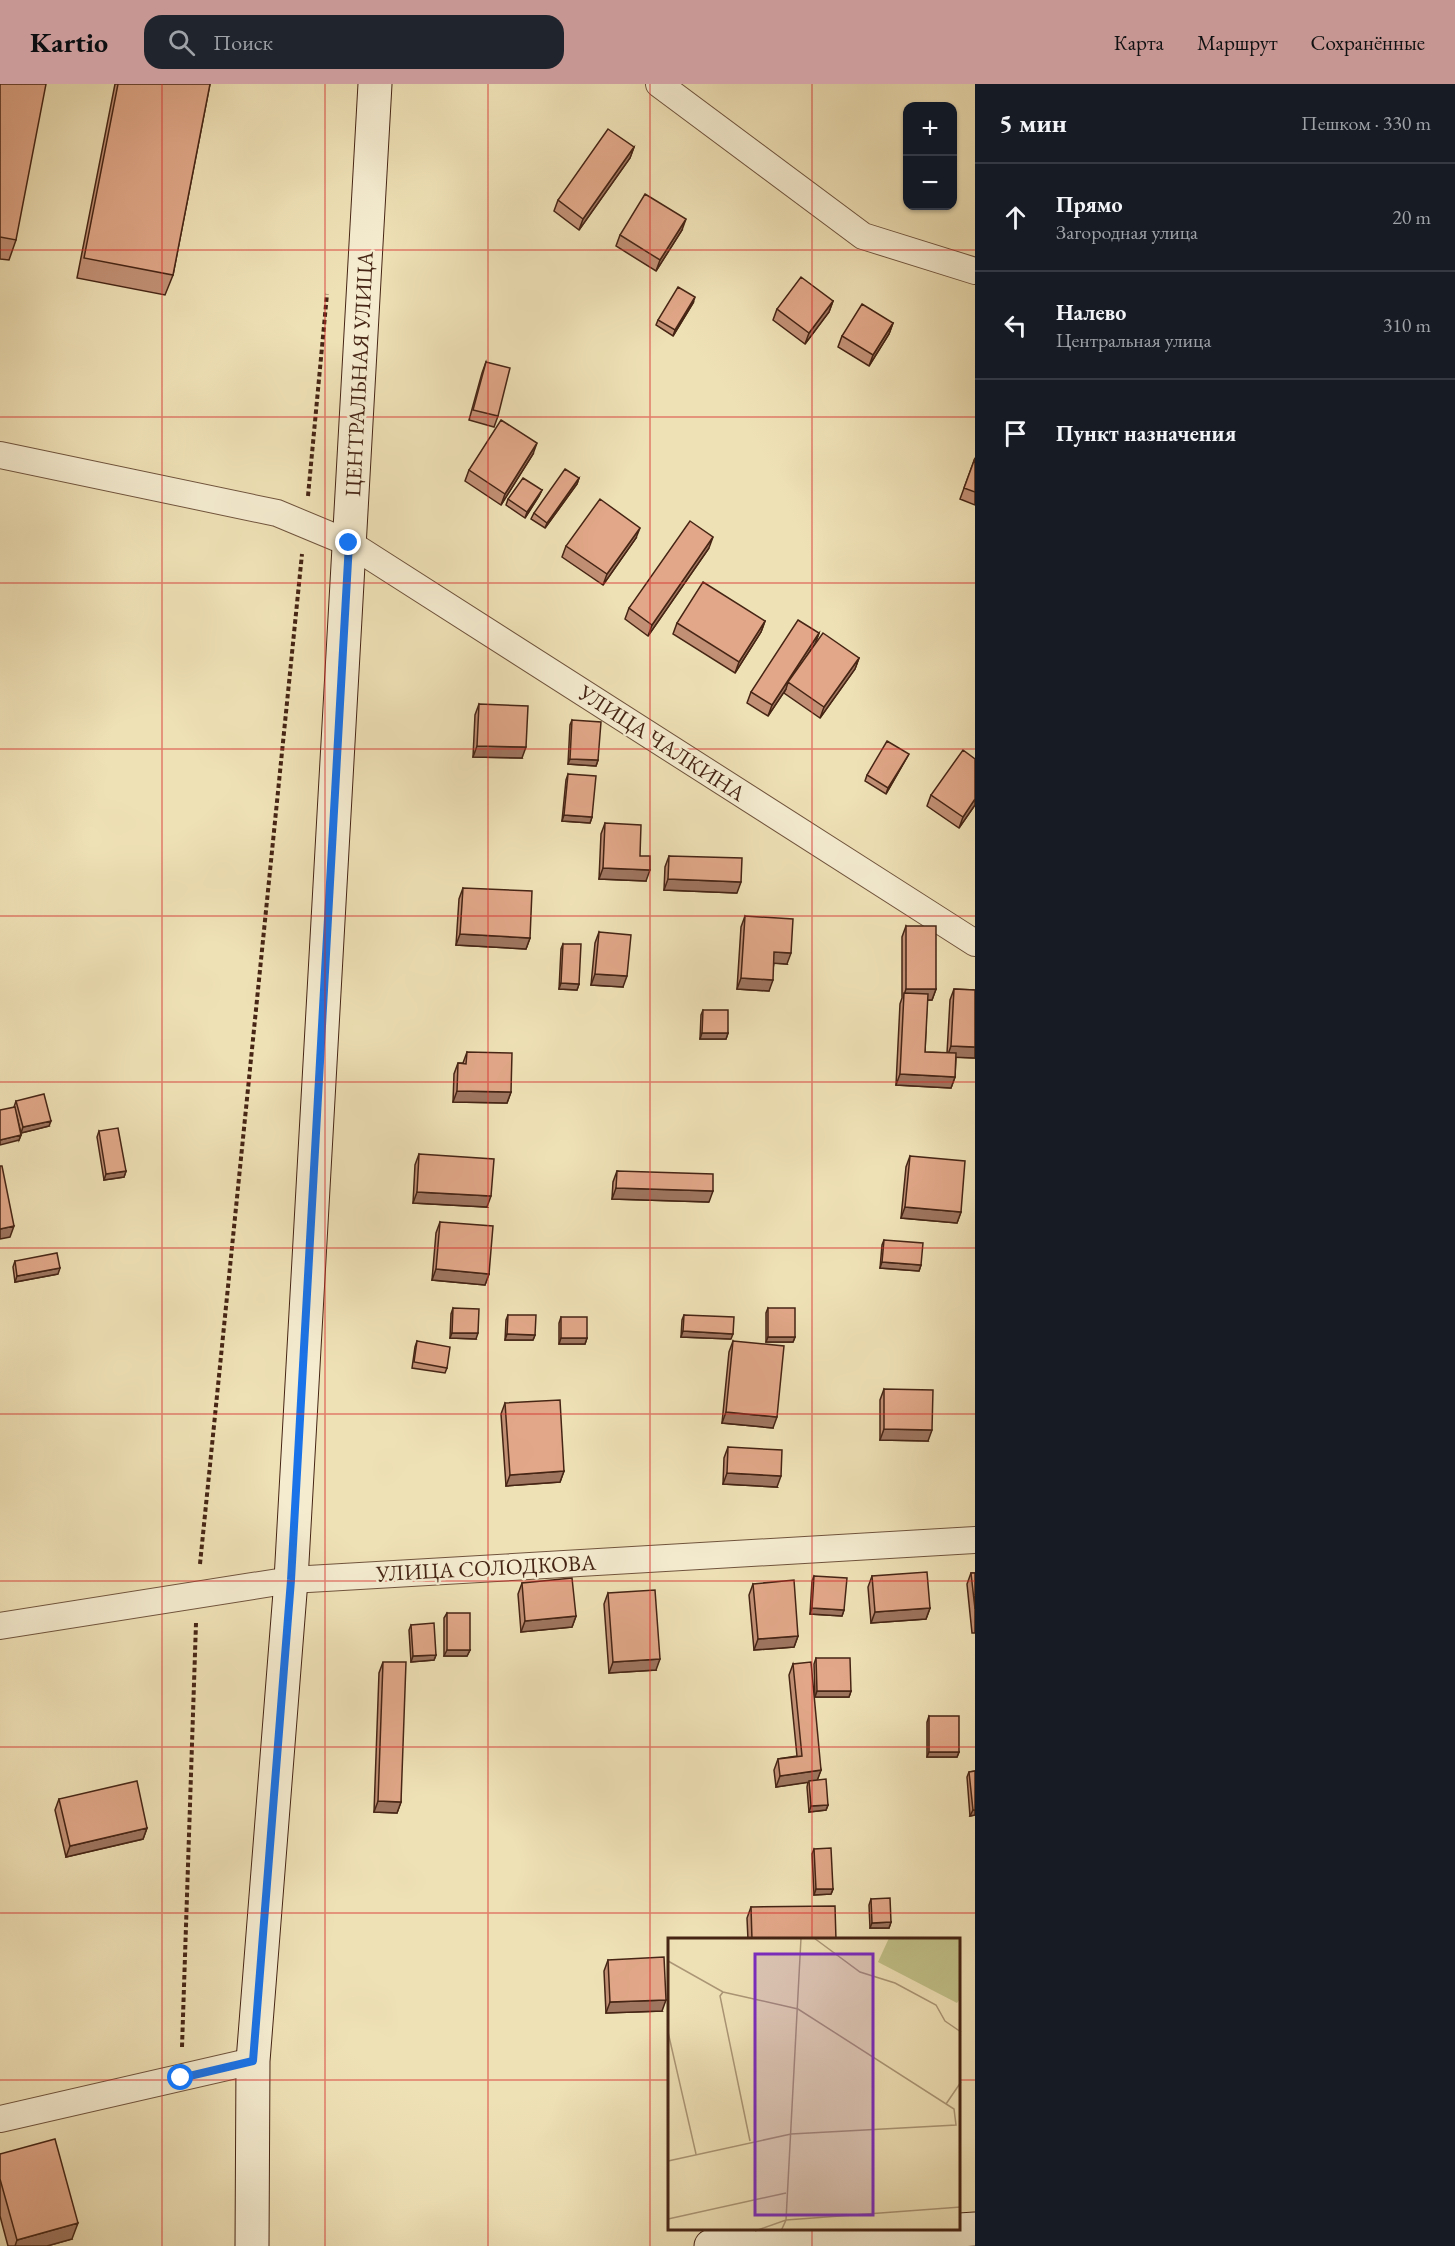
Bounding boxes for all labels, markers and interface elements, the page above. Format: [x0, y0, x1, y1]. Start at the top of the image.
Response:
search box [144, 15, 564, 69]
text: Kartio [30, 24, 108, 60]
icon: search [165, 26, 198, 59]
text: Поиск [213, 28, 273, 57]
text: Карта [1114, 29, 1164, 56]
text: Маршрут [1197, 29, 1278, 56]
text: Сохранённые [1311, 29, 1425, 56]
map controls [903, 102, 957, 210]
button: + [903, 102, 957, 156]
text: 5 мин [999, 106, 1067, 140]
text: Пешком · 330 m [1301, 110, 1431, 136]
button: − [903, 156, 957, 210]
text: Прямо [1056, 190, 1123, 219]
icon: ahead [999, 201, 1032, 234]
text: 20 m [1392, 204, 1431, 230]
text: Загородная улица [1056, 219, 1198, 245]
street label: ЦЕНТРАЛЬНАЯ УЛИЦА [338, 250, 380, 497]
text: Налево [1056, 298, 1126, 327]
icon: left [999, 309, 1032, 342]
text: 310 m [1383, 312, 1431, 338]
text: Центральная улица [1056, 327, 1211, 353]
icon: arrive [999, 417, 1032, 450]
text: Пункт назначения [1056, 419, 1236, 448]
route end [335, 529, 361, 555]
street label: УЛИЦА ЧАЛКИНА [572, 678, 752, 808]
street label: УЛИЦА СОЛОДКОВА [374, 1548, 597, 1588]
inset map [668, 1938, 960, 2231]
route start [167, 2064, 193, 2090]

